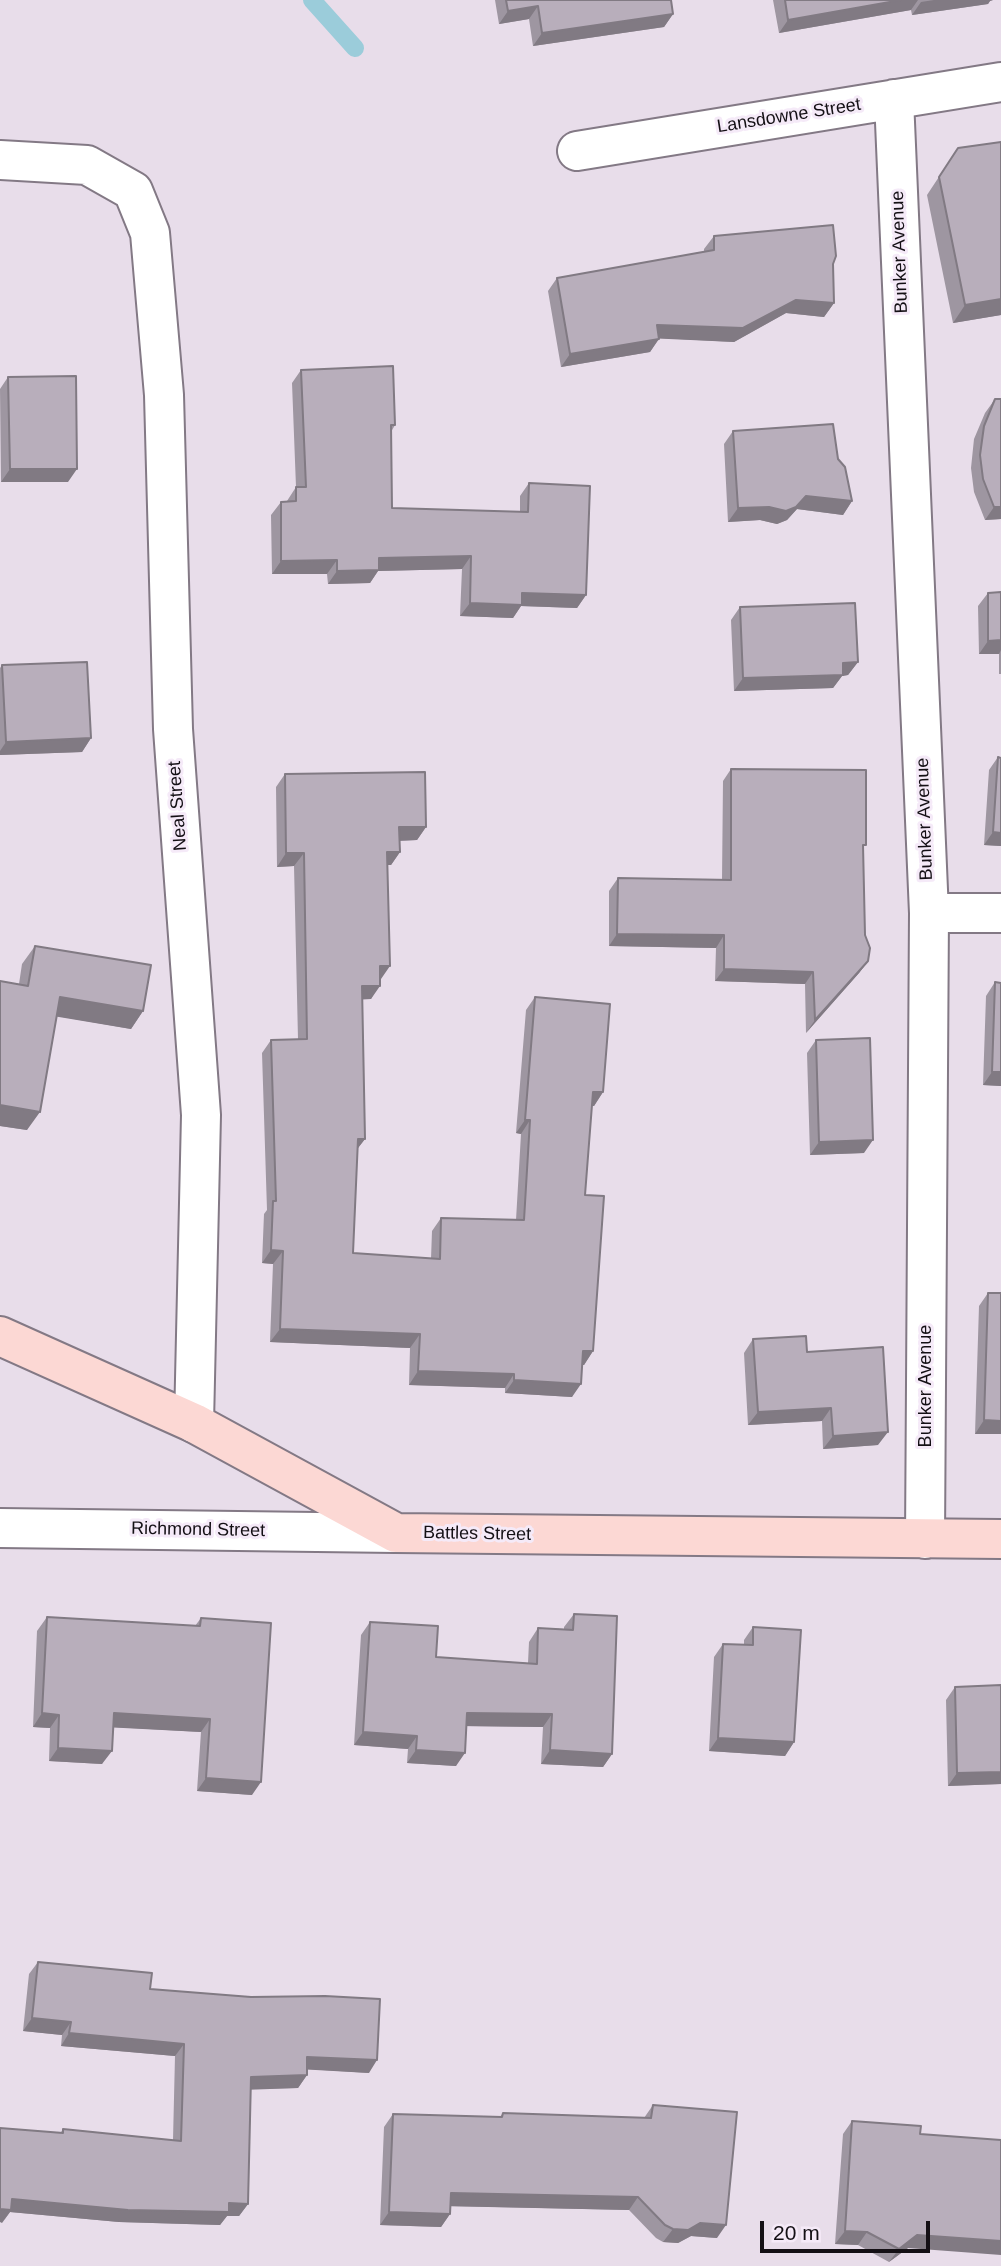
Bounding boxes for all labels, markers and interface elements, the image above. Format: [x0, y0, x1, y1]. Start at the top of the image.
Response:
street label: Lansdowne Street [716, 94, 862, 138]
street label: Bunker Avenue [887, 190, 913, 314]
street label: Bunker Avenue [912, 757, 938, 881]
street label: Neal Street [164, 760, 192, 852]
street label: Bunker Avenue [915, 1325, 937, 1447]
street label: Richmond Street [131, 1518, 265, 1542]
street label: Battles Street [423, 1522, 531, 1546]
scale bar [763, 2206, 933, 2250]
text: 20 m [773, 2221, 820, 2244]

